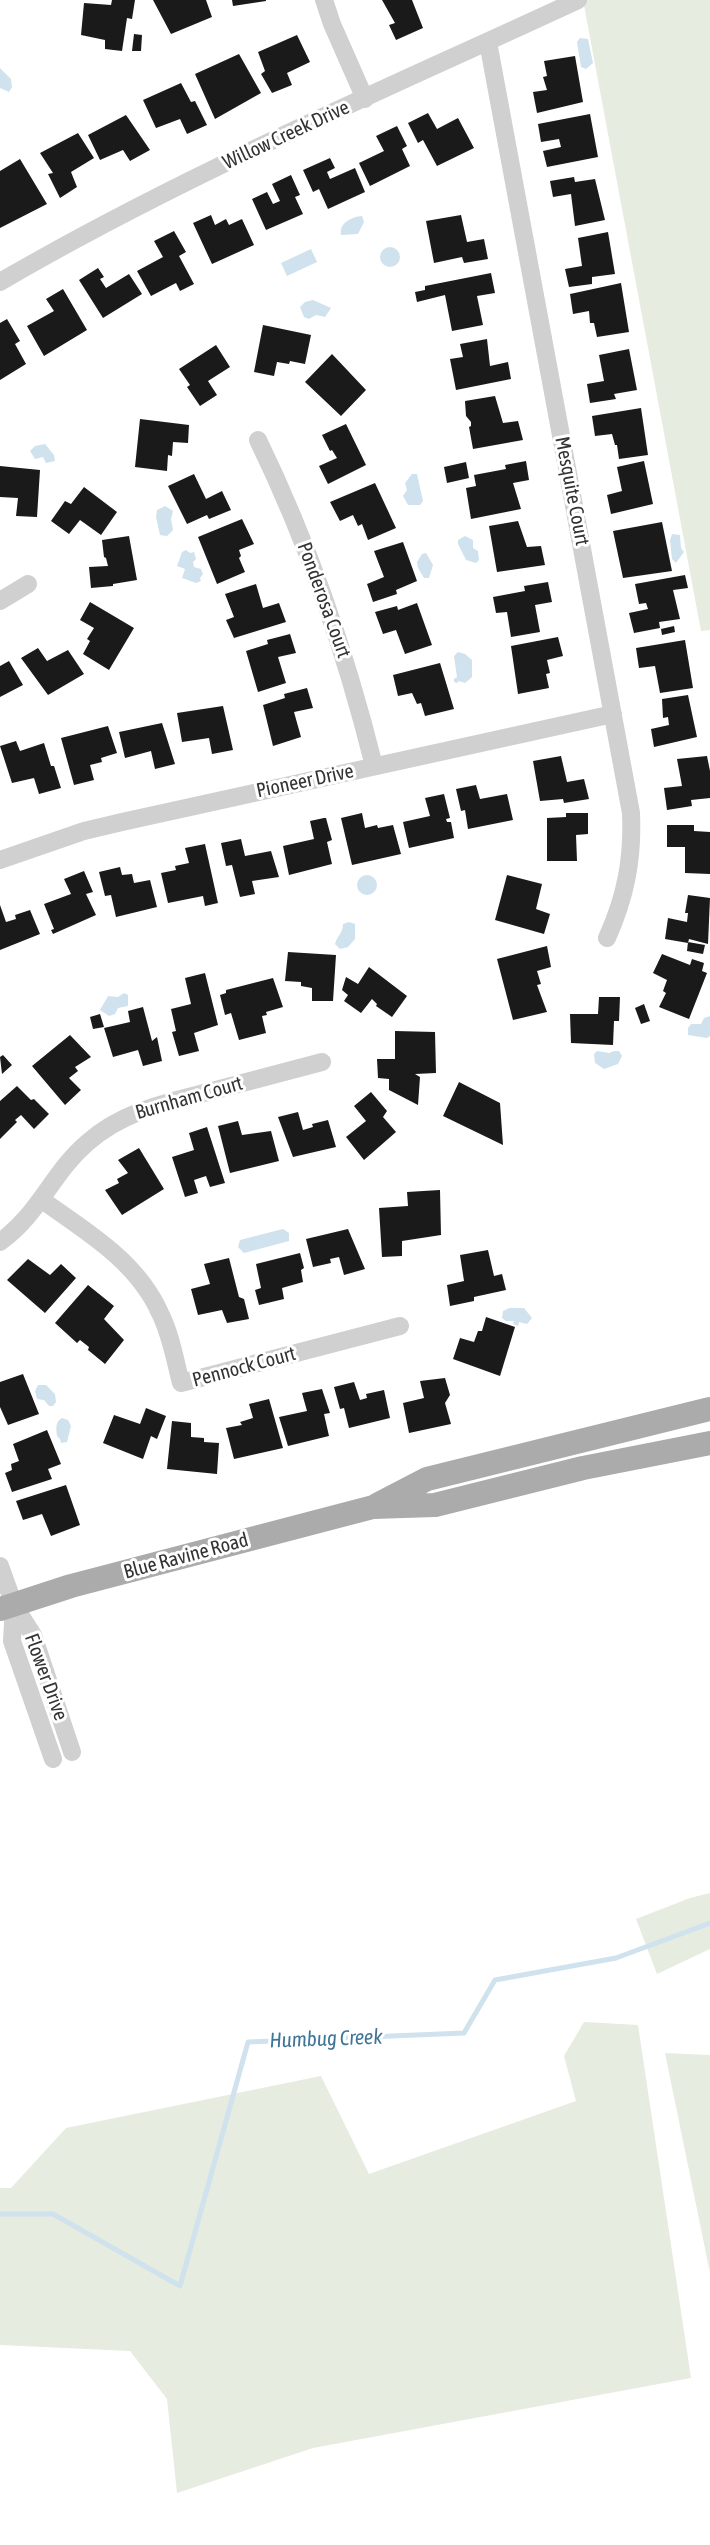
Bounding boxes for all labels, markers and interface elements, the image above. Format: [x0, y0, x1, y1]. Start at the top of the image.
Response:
street label: Willow Creek Drive [219, 95, 353, 175]
street label: Mesquite Court [550, 435, 594, 547]
street label: Ponderosa Court [292, 539, 356, 661]
street label: Pioneer Drive [254, 759, 356, 803]
street label: Burnham Court [133, 1071, 245, 1125]
street label: Pennock Court [190, 1342, 298, 1392]
street label: Blue Ravine Road [121, 1528, 251, 1584]
street label: Flower Drive [19, 1630, 73, 1724]
water label: Humbug Creek [269, 2024, 383, 2054]

